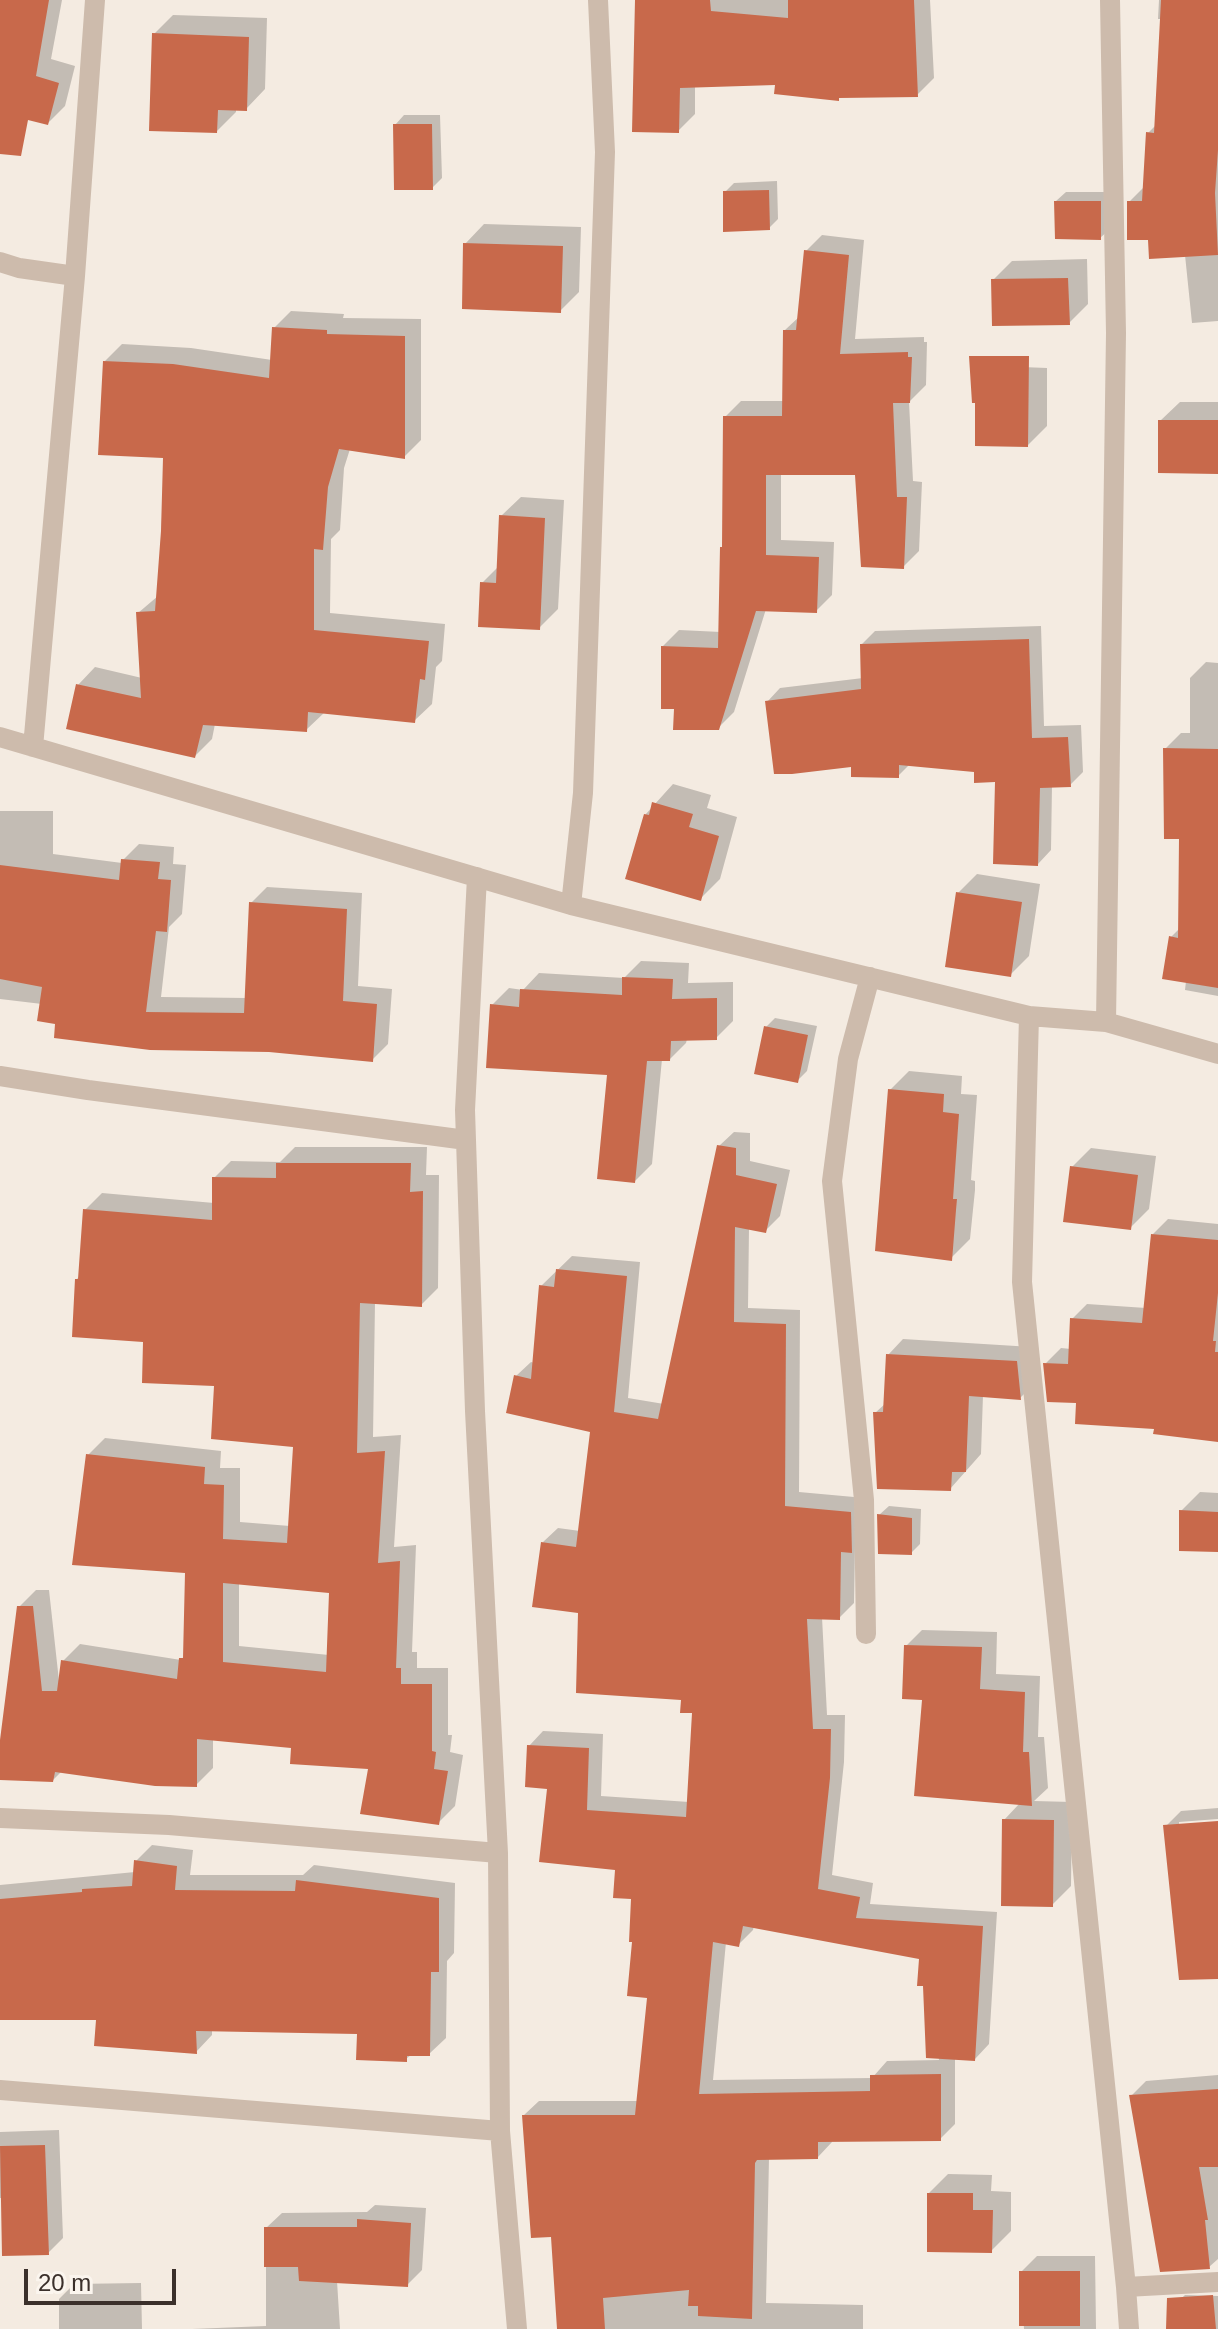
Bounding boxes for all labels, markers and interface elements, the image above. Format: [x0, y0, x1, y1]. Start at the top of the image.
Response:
scale bar [28, 2253, 180, 2303]
text: 20 m [38, 2269, 91, 2296]

